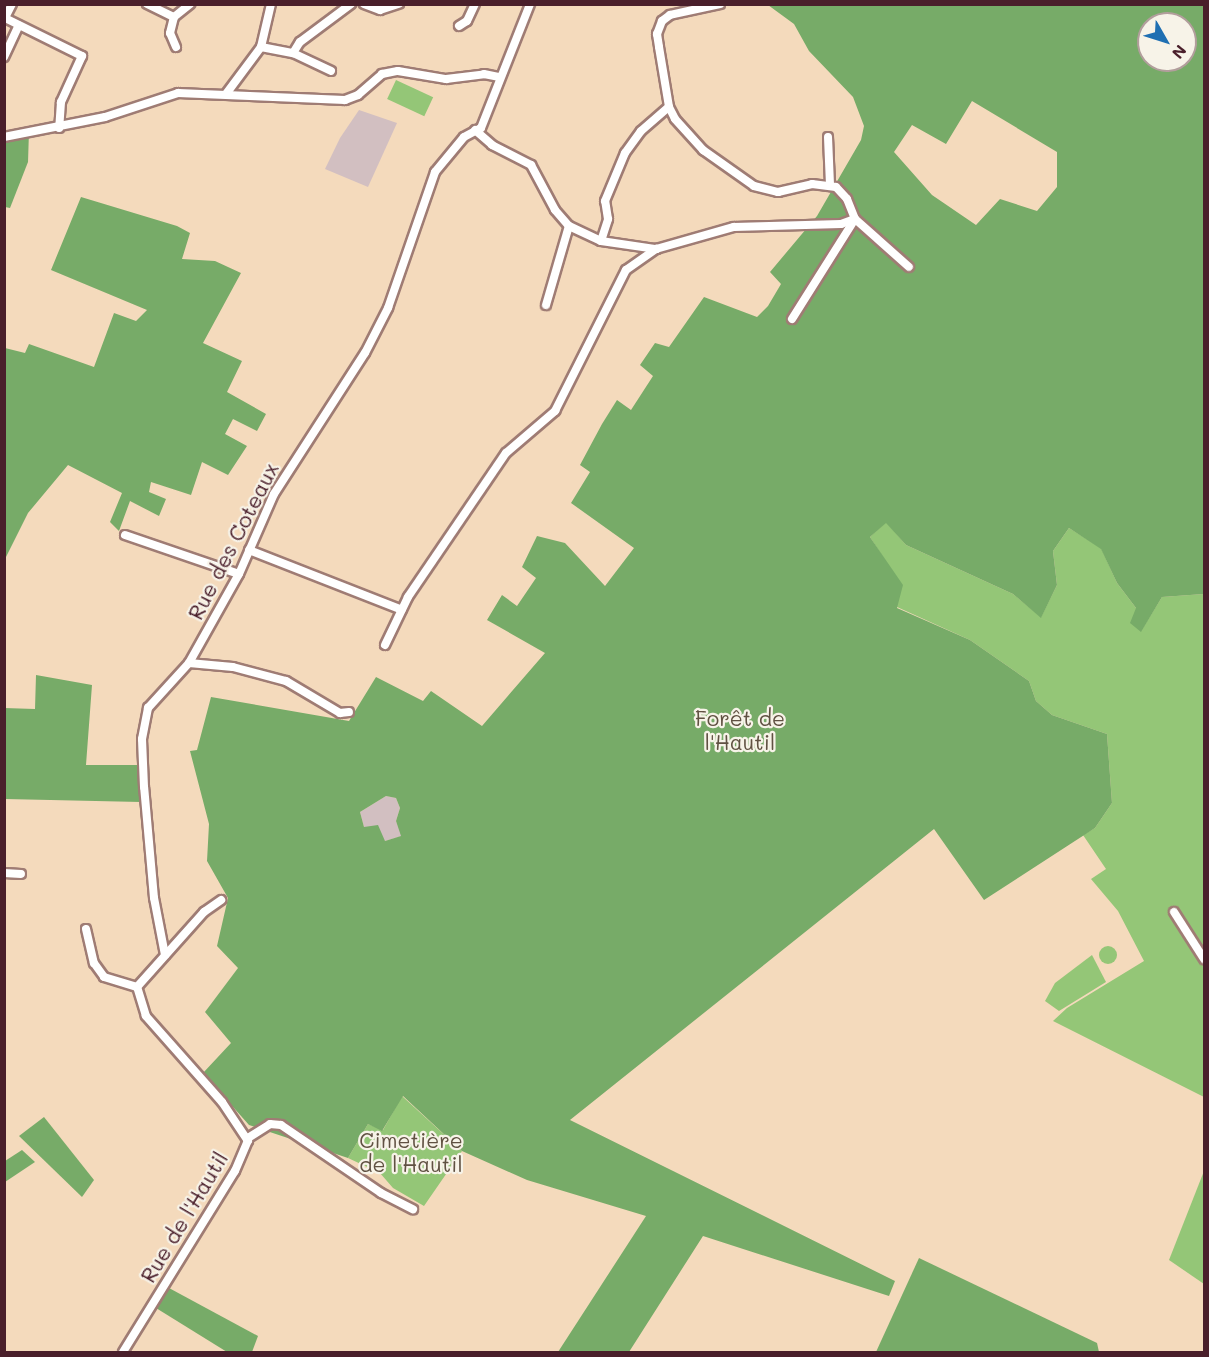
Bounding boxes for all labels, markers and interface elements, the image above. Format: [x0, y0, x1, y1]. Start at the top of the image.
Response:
north arrow [1137, 12, 1197, 72]
text: N [1168, 41, 1192, 64]
street label: Rue des Coteaux [183, 458, 283, 624]
park label: Forêt de l'Hautil [695, 705, 785, 755]
park label: Cimetière de l'Hautil [359, 1127, 463, 1177]
street label: Rue de l'Hautil [135, 1147, 233, 1287]

